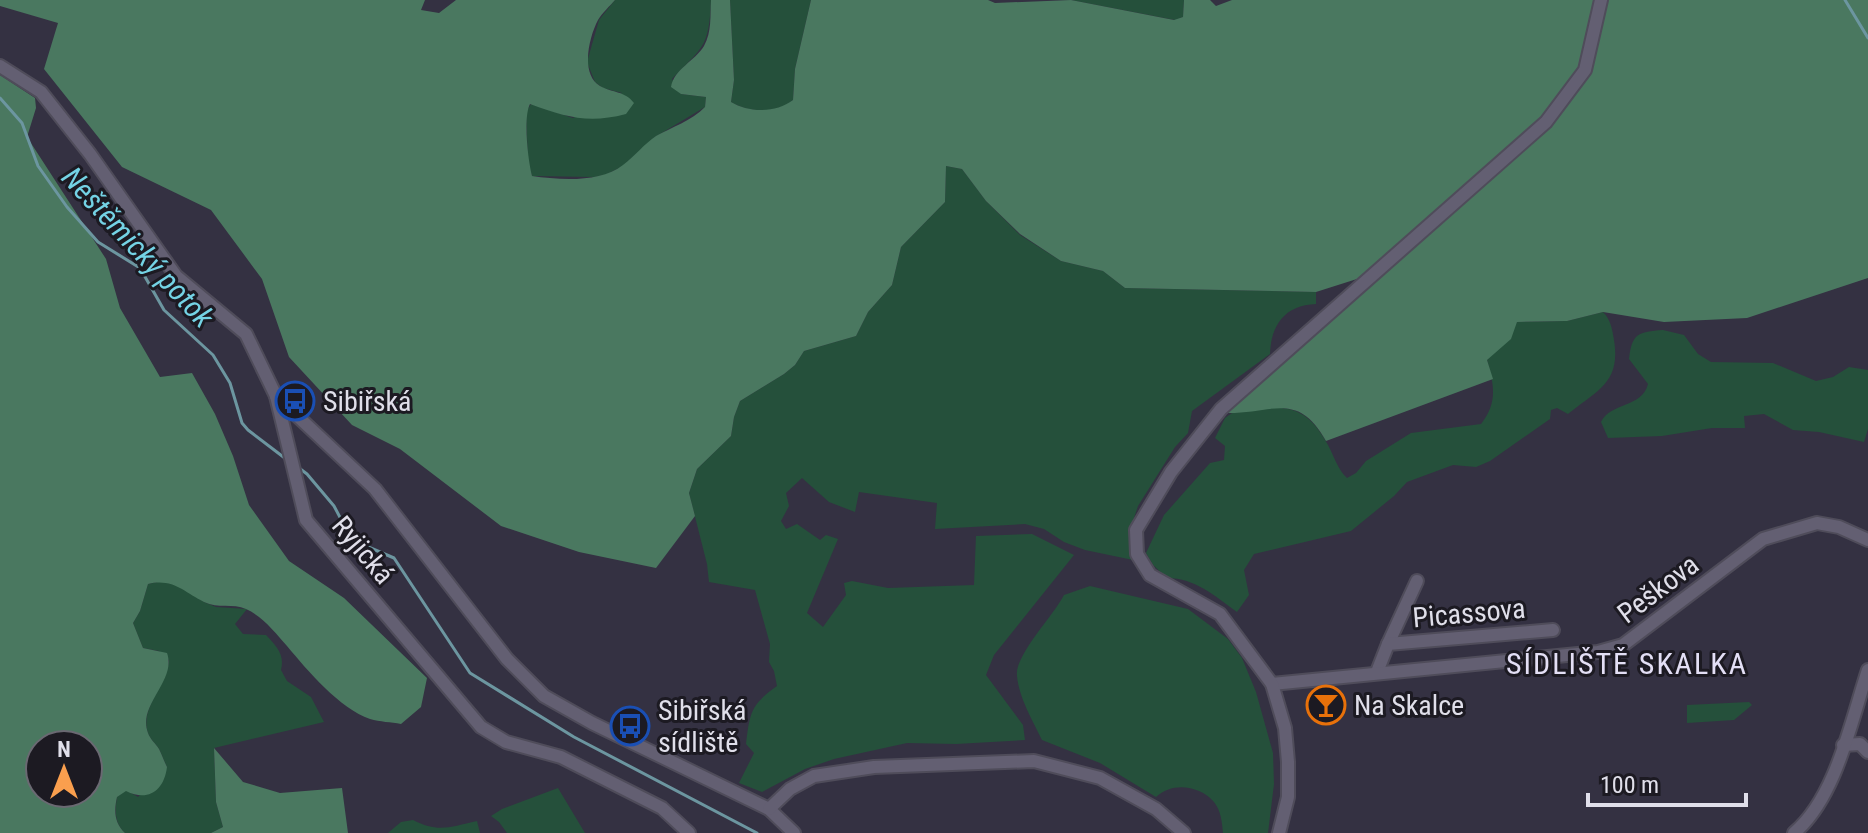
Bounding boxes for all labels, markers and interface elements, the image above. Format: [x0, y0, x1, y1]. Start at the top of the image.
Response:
water label: Neštěmický potok [55, 160, 222, 335]
bus stop icon: Sibiřská [274, 380, 316, 422]
place label: Sibiřská [323, 385, 412, 418]
street label: Ryjická [325, 509, 401, 591]
street label: Peškova [1611, 548, 1705, 630]
street label: Picassova [1411, 592, 1527, 634]
district label: SÍDLIŠTĚ SKALKA [1506, 646, 1748, 681]
bar icon: Na Skalce [1305, 684, 1347, 726]
place label: Na Skalce [1354, 689, 1464, 722]
place label: Sibiřská sídliště [658, 694, 747, 759]
bus stop icon: Sibiřská sídliště [609, 705, 651, 747]
north arrow [24, 729, 104, 809]
text: N [57, 737, 71, 762]
scale bar [1588, 757, 1746, 807]
text: 100 m [1600, 771, 1659, 799]

